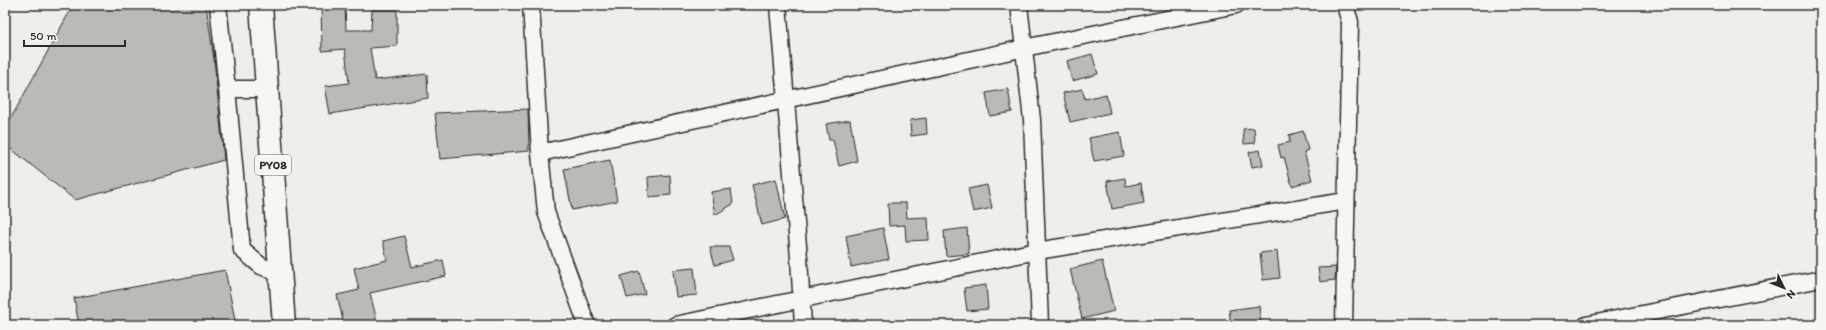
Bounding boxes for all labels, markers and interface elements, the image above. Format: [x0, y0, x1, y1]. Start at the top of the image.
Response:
scale bar [24, 22, 125, 48]
text: 50 m [30, 29, 56, 43]
road number: PY08 [255, 155, 291, 175]
north arrow [1764, 268, 1804, 308]
text: N [1784, 287, 1798, 302]

